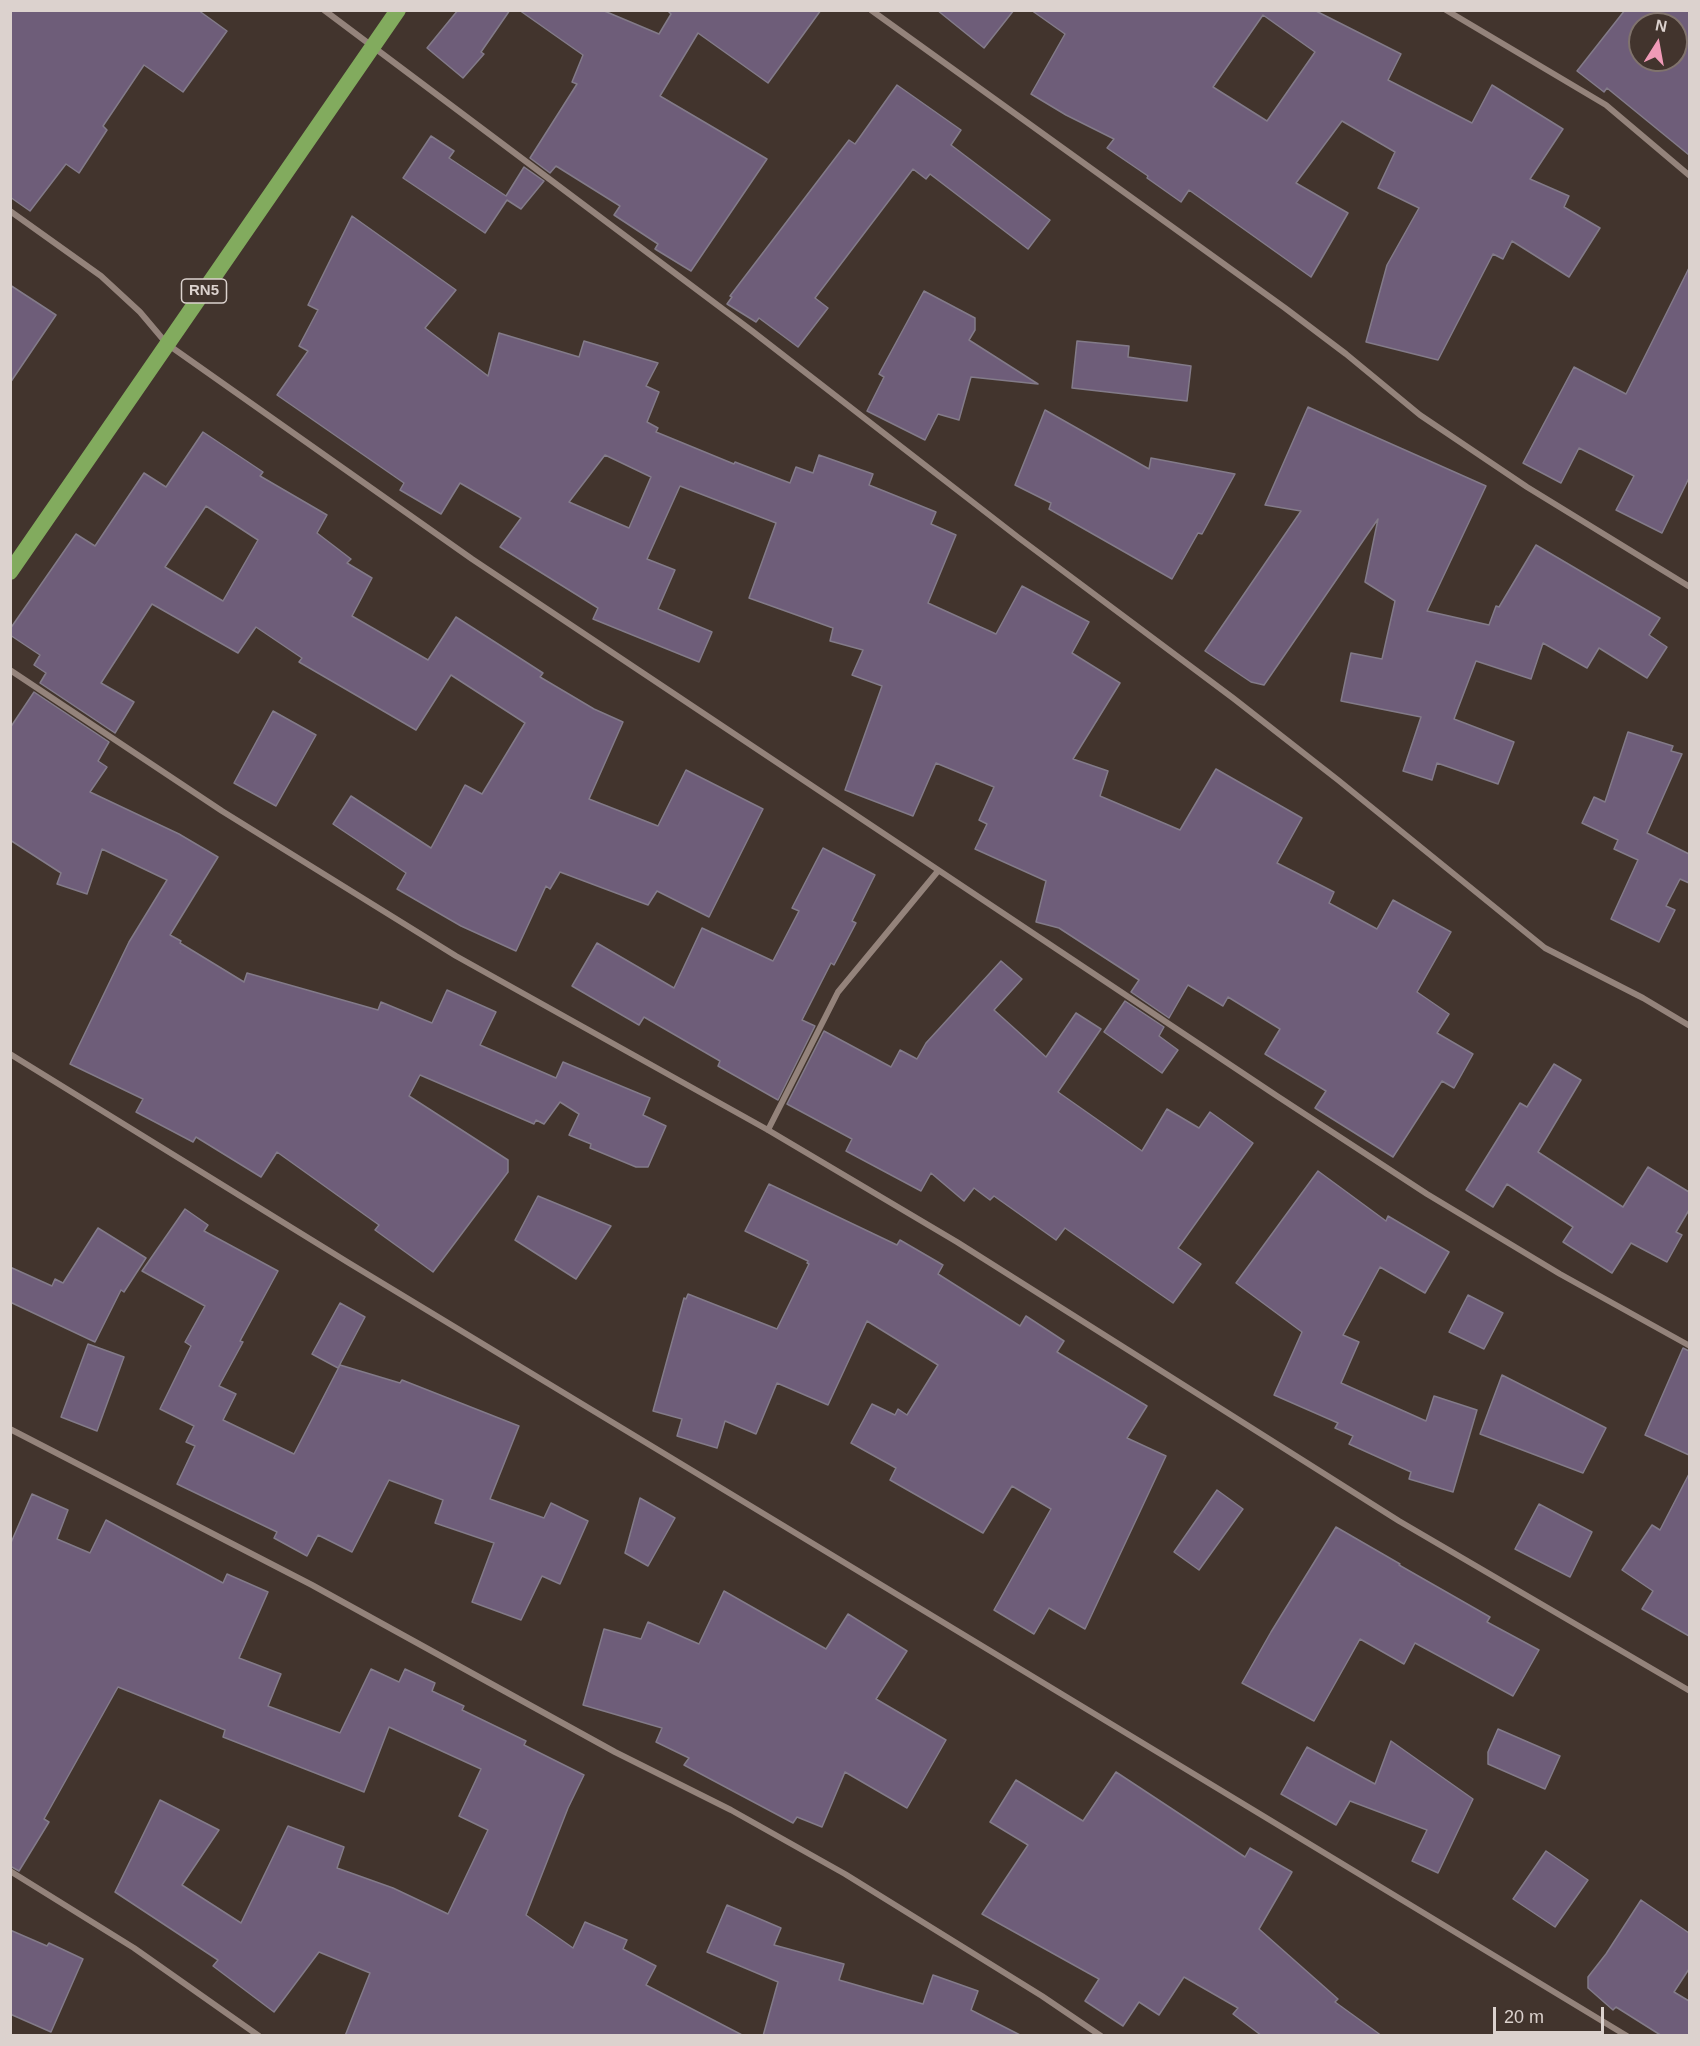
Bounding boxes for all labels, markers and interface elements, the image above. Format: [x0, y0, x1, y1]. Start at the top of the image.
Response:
north arrow [1628, 12, 1688, 72]
text: N [1654, 16, 1668, 35]
road number: RN5 [182, 279, 226, 303]
scale bar [1496, 1995, 1607, 2033]
text: 20 m [1504, 2007, 1544, 2027]

